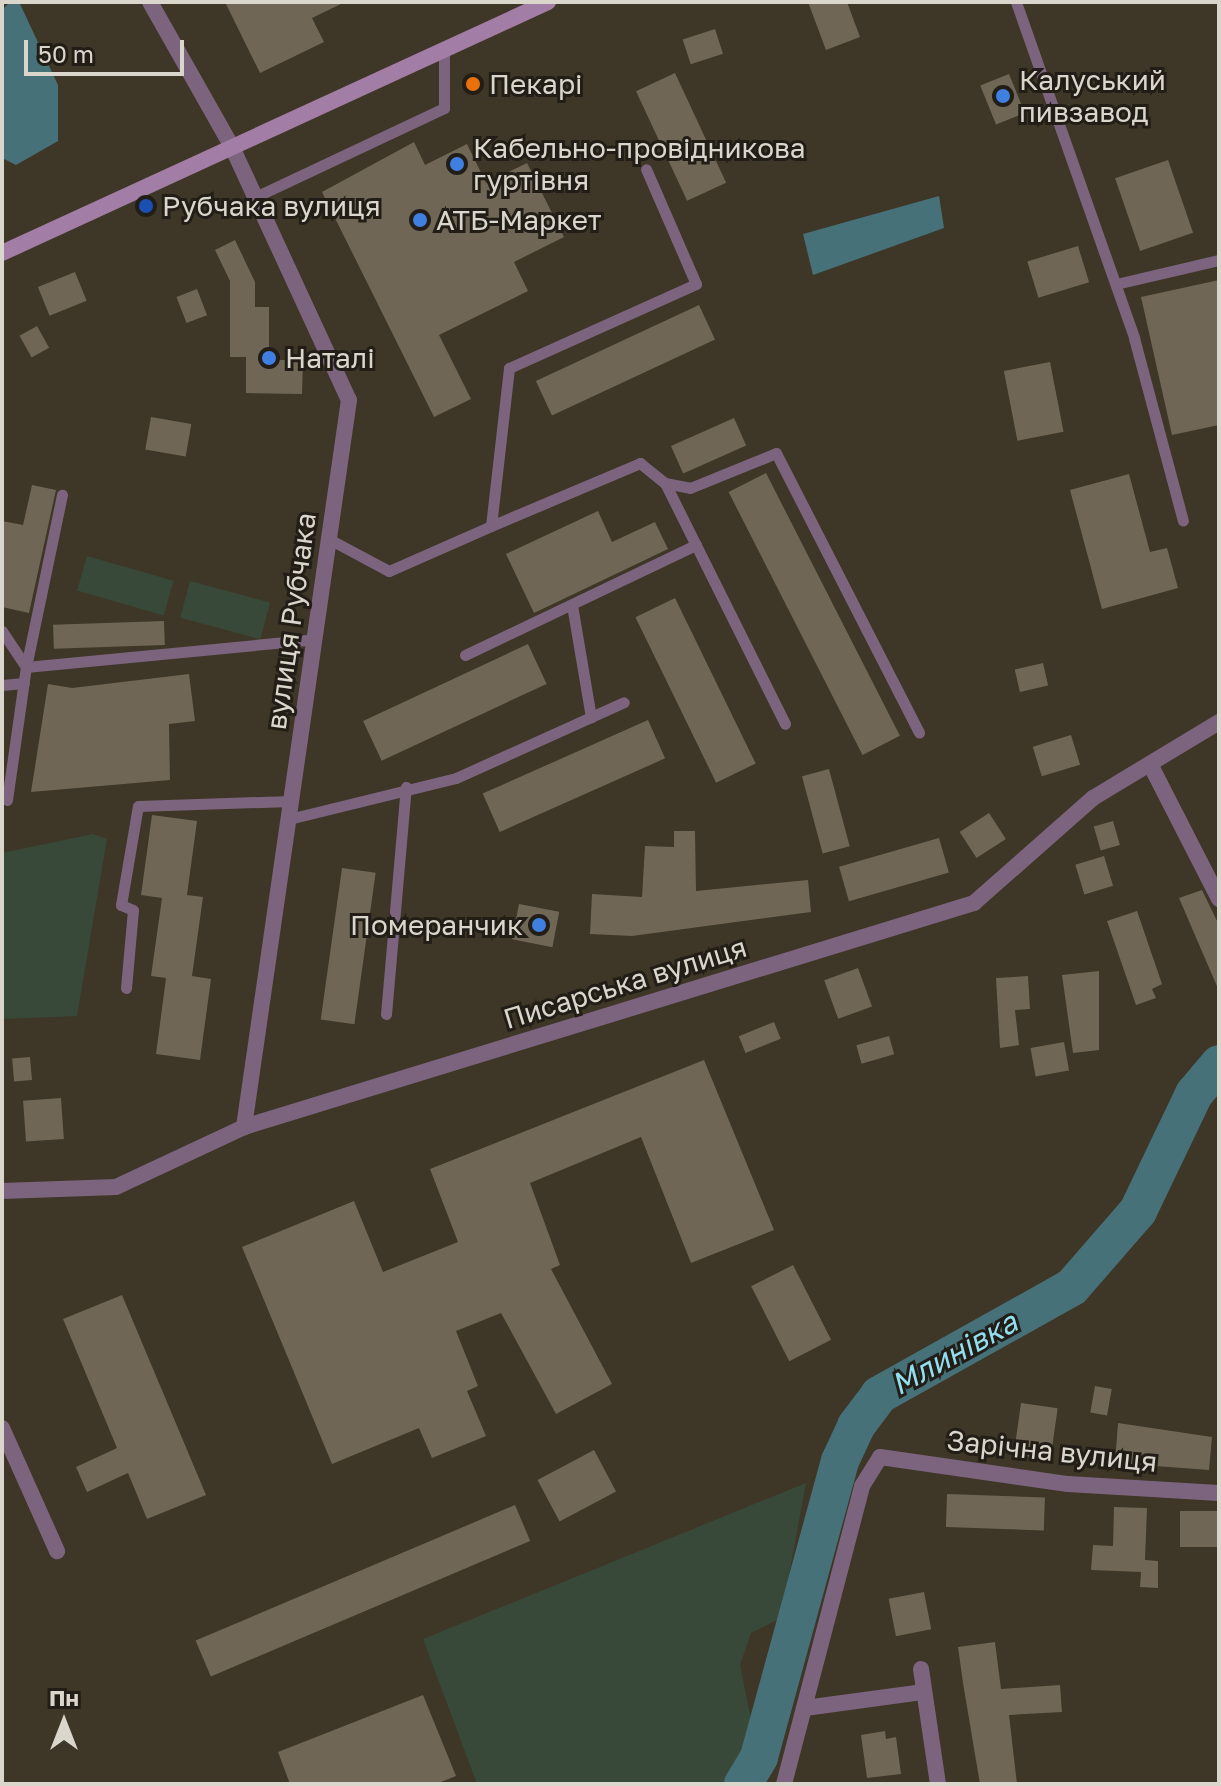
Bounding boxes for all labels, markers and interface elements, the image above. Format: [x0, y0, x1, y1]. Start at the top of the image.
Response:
scale bar [28, 24, 188, 74]
text: 50 m [38, 39, 94, 68]
place label: Калуський пивзавод [1019, 63, 1166, 129]
place label: Пекарі [489, 67, 583, 101]
marker: Пекарі [464, 75, 482, 93]
marker: Калуський пивзавод [994, 87, 1012, 105]
place label: Кабельно-провідникова гуртівня [473, 131, 806, 197]
marker: Кабельно-провідникова гуртівня [448, 155, 466, 173]
place label: Рубчака вулиця [162, 189, 381, 223]
marker: Рубчака вулиця [137, 197, 155, 215]
place label: АТБ-Маркет [436, 203, 601, 237]
marker: АТБ-Маркет [411, 211, 429, 229]
place label: Наталі [285, 341, 375, 375]
marker: Наталі [260, 349, 278, 367]
street label: вулиця Рубчака [259, 510, 323, 732]
place label: Померанчик [350, 908, 523, 942]
marker: Померанчик [530, 916, 548, 934]
street label: Писарська вулиця [499, 930, 751, 1036]
water label: Млинівка [885, 1304, 1023, 1402]
street label: Зарічна вулиця [945, 1423, 1159, 1479]
north arrow [24, 1682, 104, 1762]
text: Пн [49, 1684, 79, 1711]

